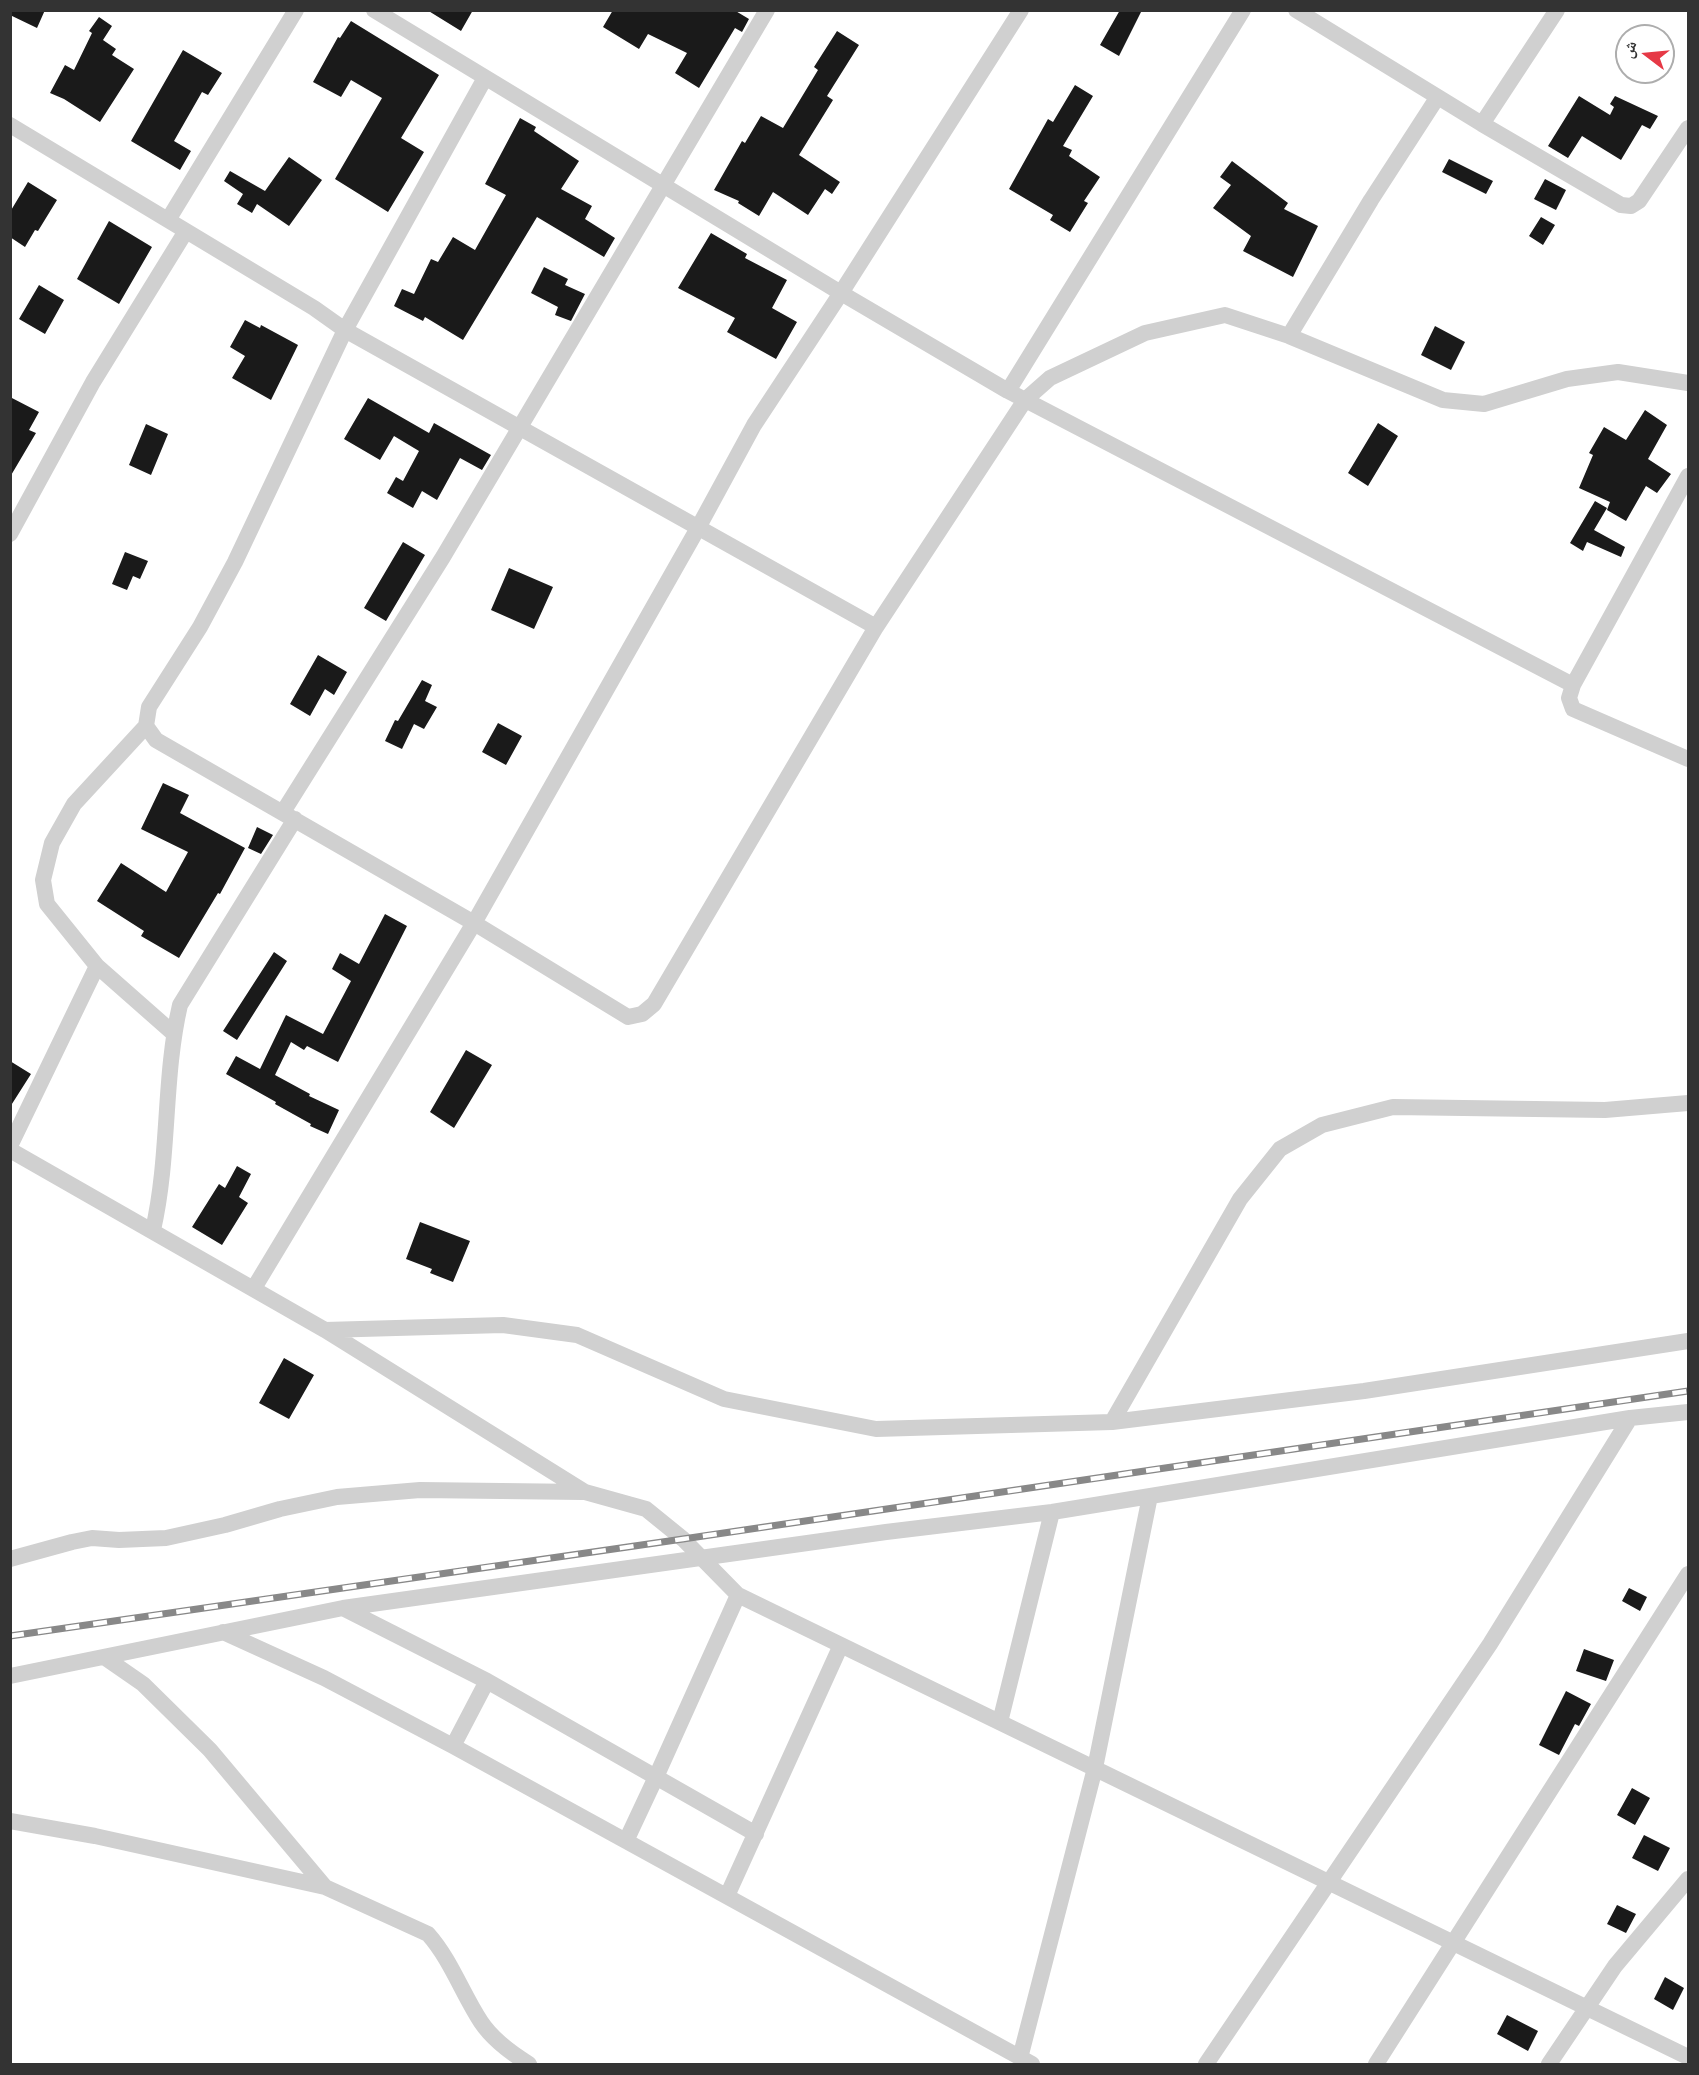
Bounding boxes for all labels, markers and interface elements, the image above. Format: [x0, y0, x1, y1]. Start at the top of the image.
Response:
north arrow [1615, 24, 1675, 84]
text: ش [1618, 39, 1641, 60]

